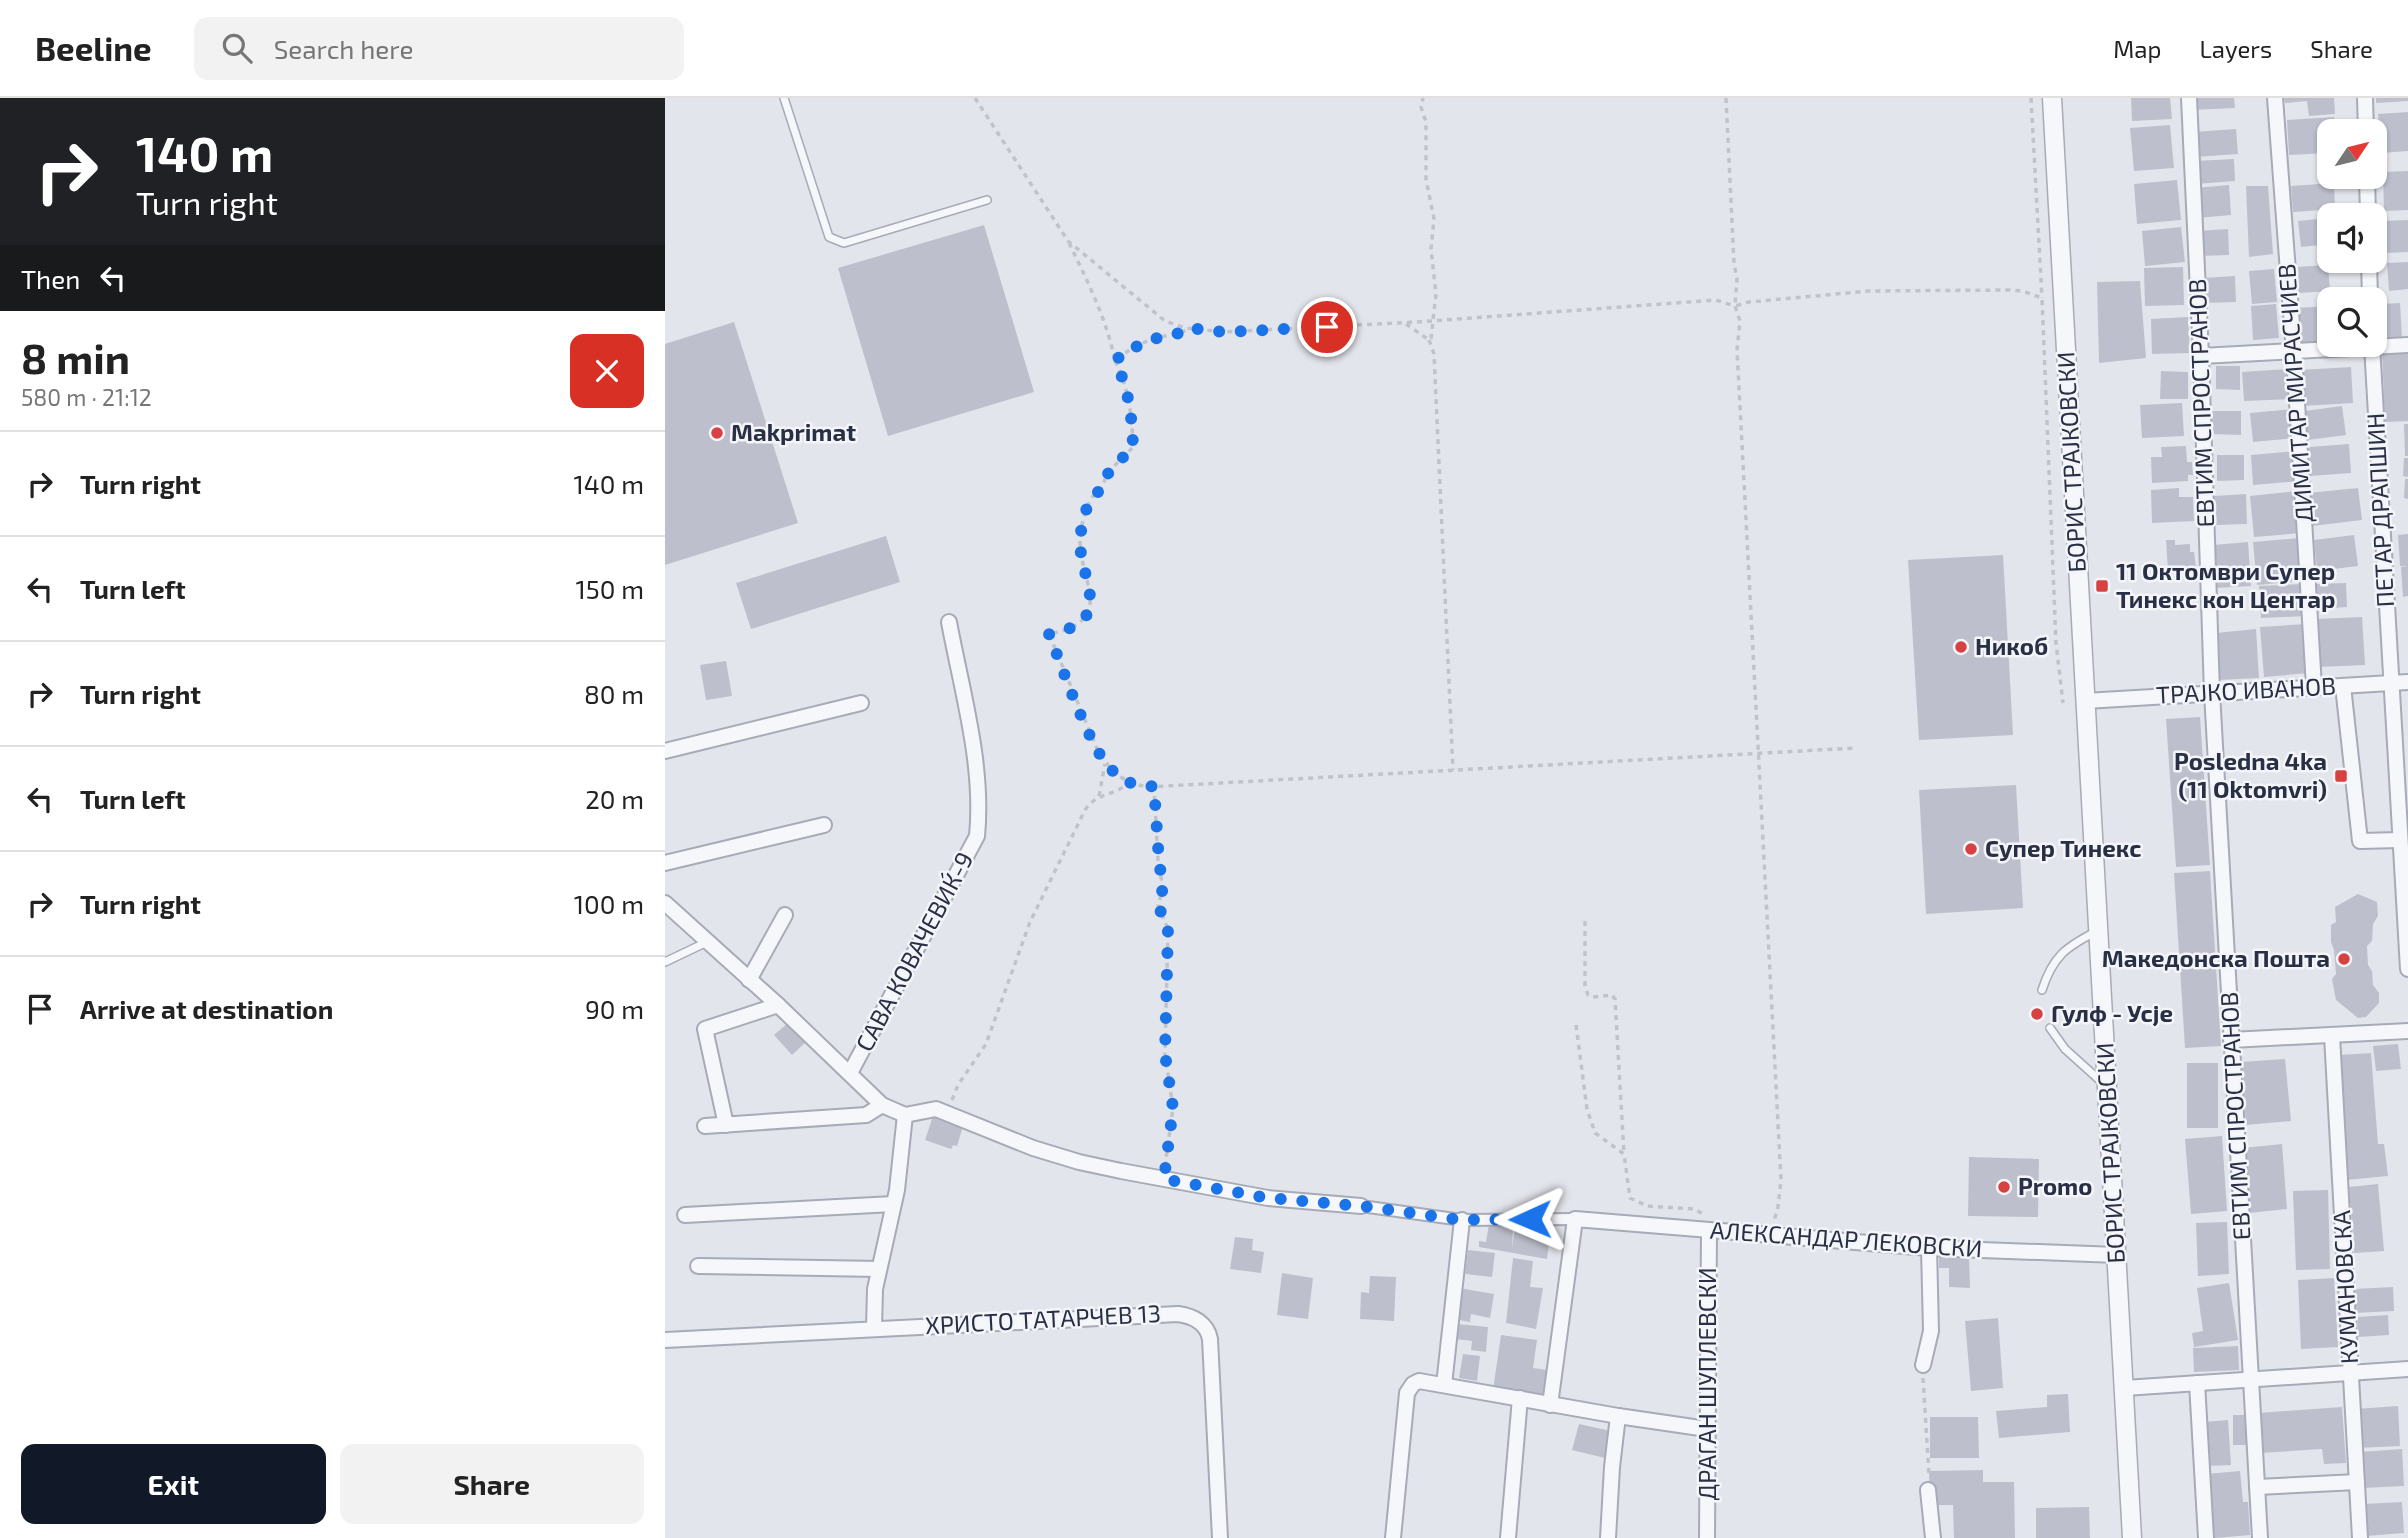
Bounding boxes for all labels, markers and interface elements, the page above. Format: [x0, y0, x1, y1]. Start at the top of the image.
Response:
search box [194, 17, 684, 80]
text: Beeline [35, 28, 152, 68]
icon: search [218, 29, 256, 67]
text: Search here [274, 33, 413, 64]
text: Map [2113, 34, 2161, 63]
text: Layers [2199, 34, 2272, 63]
text: Share [2310, 34, 2373, 63]
north arrow [2317, 119, 2387, 189]
map controls [2317, 119, 2387, 357]
text: 140 m [136, 123, 273, 182]
icon: right [21, 126, 112, 217]
text: Turn right [136, 183, 278, 221]
button: sound [2317, 203, 2387, 273]
icon: left [94, 259, 132, 297]
text: Then [21, 263, 80, 294]
street label: ДИМИТАР МИРАСЧИЕВ [2271, 263, 2318, 524]
street label: ЕВТИМ СПРОСТРАНОВ [2182, 278, 2219, 528]
button: search [2317, 287, 2387, 357]
pin [1297, 297, 1357, 357]
icon: arrive [1308, 308, 1346, 346]
text: 8 min [21, 332, 130, 382]
button: close [570, 334, 644, 408]
street label: БОРИС ТРАЈКОВСКИ [2050, 351, 2091, 573]
text: 580 m · 21:12 [21, 383, 152, 411]
street label: ПЕТАР ДРАПШИН [2360, 412, 2399, 608]
place label: Makprimat [731, 417, 856, 446]
marker: Makprimat [709, 425, 725, 441]
icon: right [21, 465, 59, 503]
text: Turn right [80, 468, 201, 499]
text: 140 m [573, 468, 644, 499]
place label: 11 Октомври Супер Тинекс кон Центар [2116, 556, 2335, 613]
icon: left [21, 570, 59, 608]
text: Turn left [80, 573, 186, 604]
text: 150 m [575, 573, 644, 604]
marker: 11 Октомври Супер Тинекс кон Центар [2094, 578, 2110, 594]
place label: Никоб [1975, 631, 2048, 660]
marker: Никоб [1953, 639, 1969, 655]
street label: ТРАЈКО ИВАНОВ [2155, 670, 2337, 709]
icon: right [21, 675, 59, 713]
text: Turn right [80, 678, 201, 709]
text: 80 m [584, 678, 644, 709]
place label: Posledna 4ka (11 Oktomvri) [2174, 746, 2327, 803]
marker: Posledna 4ka (11 Oktomvri) [2333, 768, 2349, 784]
icon: left [21, 780, 59, 818]
text: Turn left [80, 783, 186, 814]
text: 20 m [585, 783, 644, 814]
place label: Супер Тинекс [1985, 833, 2141, 862]
marker: Супер Тинекс [1963, 841, 1979, 857]
street label: САВА КОВАЧЕВИЌ-9 [849, 847, 978, 1056]
icon: right [21, 885, 59, 923]
text: Turn right [80, 888, 201, 919]
text: 100 m [574, 888, 644, 919]
place label: Македонска Пошта [2102, 943, 2330, 972]
marker: Македонска Пошта [2336, 951, 2352, 967]
icon: arrive [21, 990, 59, 1028]
street label: ЕВТИМ СПРОСТРАНОВ [2214, 991, 2255, 1241]
text: Arrive at destination [80, 993, 333, 1024]
text: 90 m [585, 993, 644, 1024]
place label: Гулф - Усје [2051, 998, 2173, 1027]
marker: Гулф - Усје [2029, 1006, 2045, 1022]
street label: БОРИС ТРАЈКОВСКИ [2089, 1042, 2130, 1264]
place label: Promo [2018, 1171, 2092, 1200]
marker: Promo [1996, 1179, 2012, 1195]
position arrow [1493, 1182, 1567, 1256]
street label: КУМАНОВСКА [2326, 1209, 2363, 1365]
street label: АЛЕКСАНДАР ЛЕКОВСКИ [1709, 1215, 1983, 1262]
street label: ДРАГАН ШУПЛЕВСКИ [1692, 1268, 1721, 1501]
street label: ХРИСТО ТАТАРЧЕВ 13 [924, 1298, 1162, 1339]
button: Exit [21, 1444, 326, 1524]
button: Share [340, 1444, 644, 1524]

